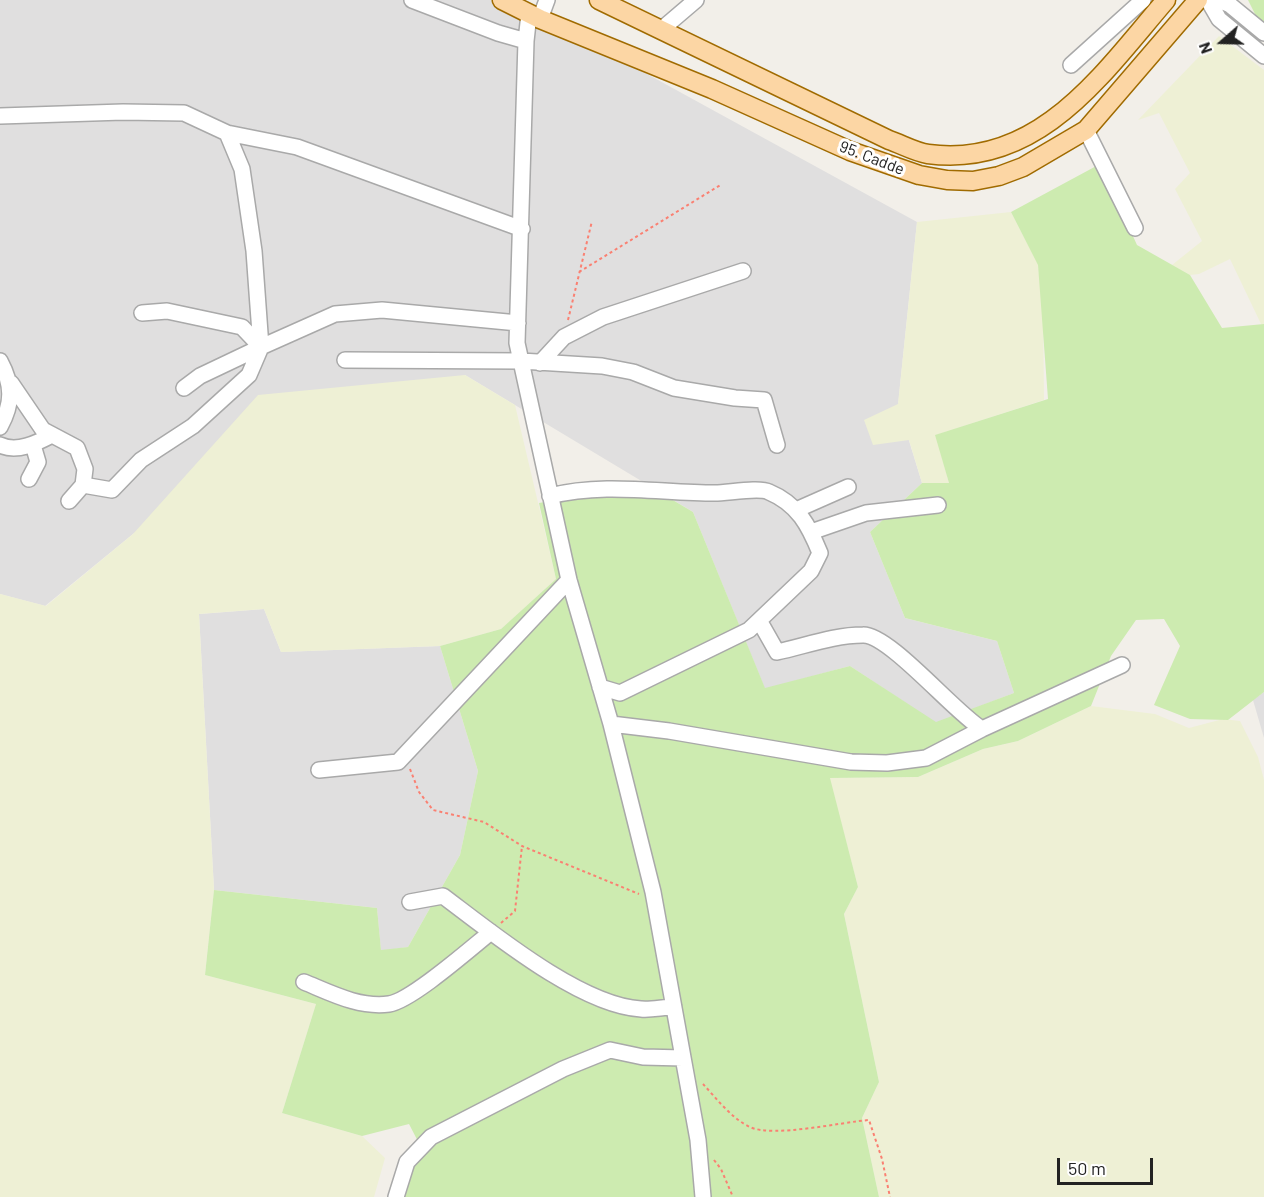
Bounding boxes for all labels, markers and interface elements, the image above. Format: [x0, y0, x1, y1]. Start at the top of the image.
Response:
north arrow [1192, 12, 1252, 72]
text: N [1194, 40, 1215, 57]
street label: 95. Cadde [837, 137, 907, 179]
scale bar [1060, 1146, 1156, 1184]
text: 50 m [1068, 1157, 1106, 1179]

